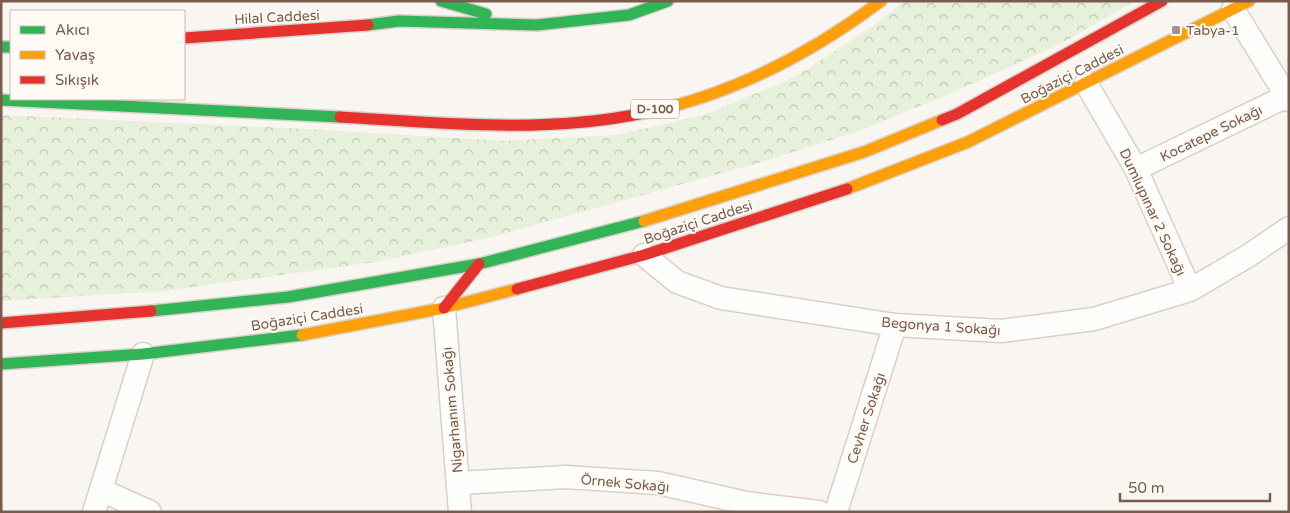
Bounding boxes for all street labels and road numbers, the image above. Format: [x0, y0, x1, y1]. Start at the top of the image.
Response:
street label: Hilal Caddesi [234, 7, 320, 28]
street label: Boğaziçi Caddesi [1018, 41, 1127, 108]
road number: D-100 [631, 100, 679, 118]
street label: Kocatepe Sokağı [1157, 101, 1265, 166]
street label: Dumlupınar 2 Sokağı [1116, 146, 1190, 279]
street label: Boğaziçi Caddesi [642, 197, 755, 248]
street label: Boğaziçi Caddesi [250, 300, 364, 335]
street label: Begonya 1 Sokağı [881, 314, 1001, 339]
street label: Nigarhanım Sokağı [439, 346, 466, 474]
street label: Cevher Sokağı [844, 370, 889, 466]
street label: Örnek Sokağı [580, 471, 670, 496]

